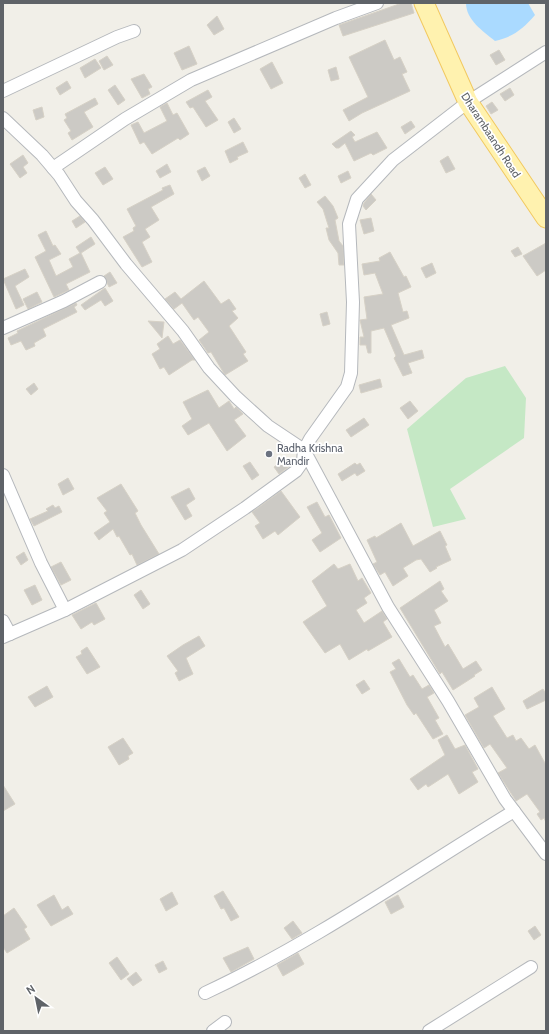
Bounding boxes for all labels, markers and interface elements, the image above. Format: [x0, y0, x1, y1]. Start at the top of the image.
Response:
street label: Dharambaandh Road [458, 90, 524, 180]
place label: Radha Krishna Mandir [277, 441, 343, 468]
marker: Radha Krishna Mandir [264, 449, 274, 459]
north arrow [16, 978, 56, 1018]
text: N [23, 982, 38, 998]

